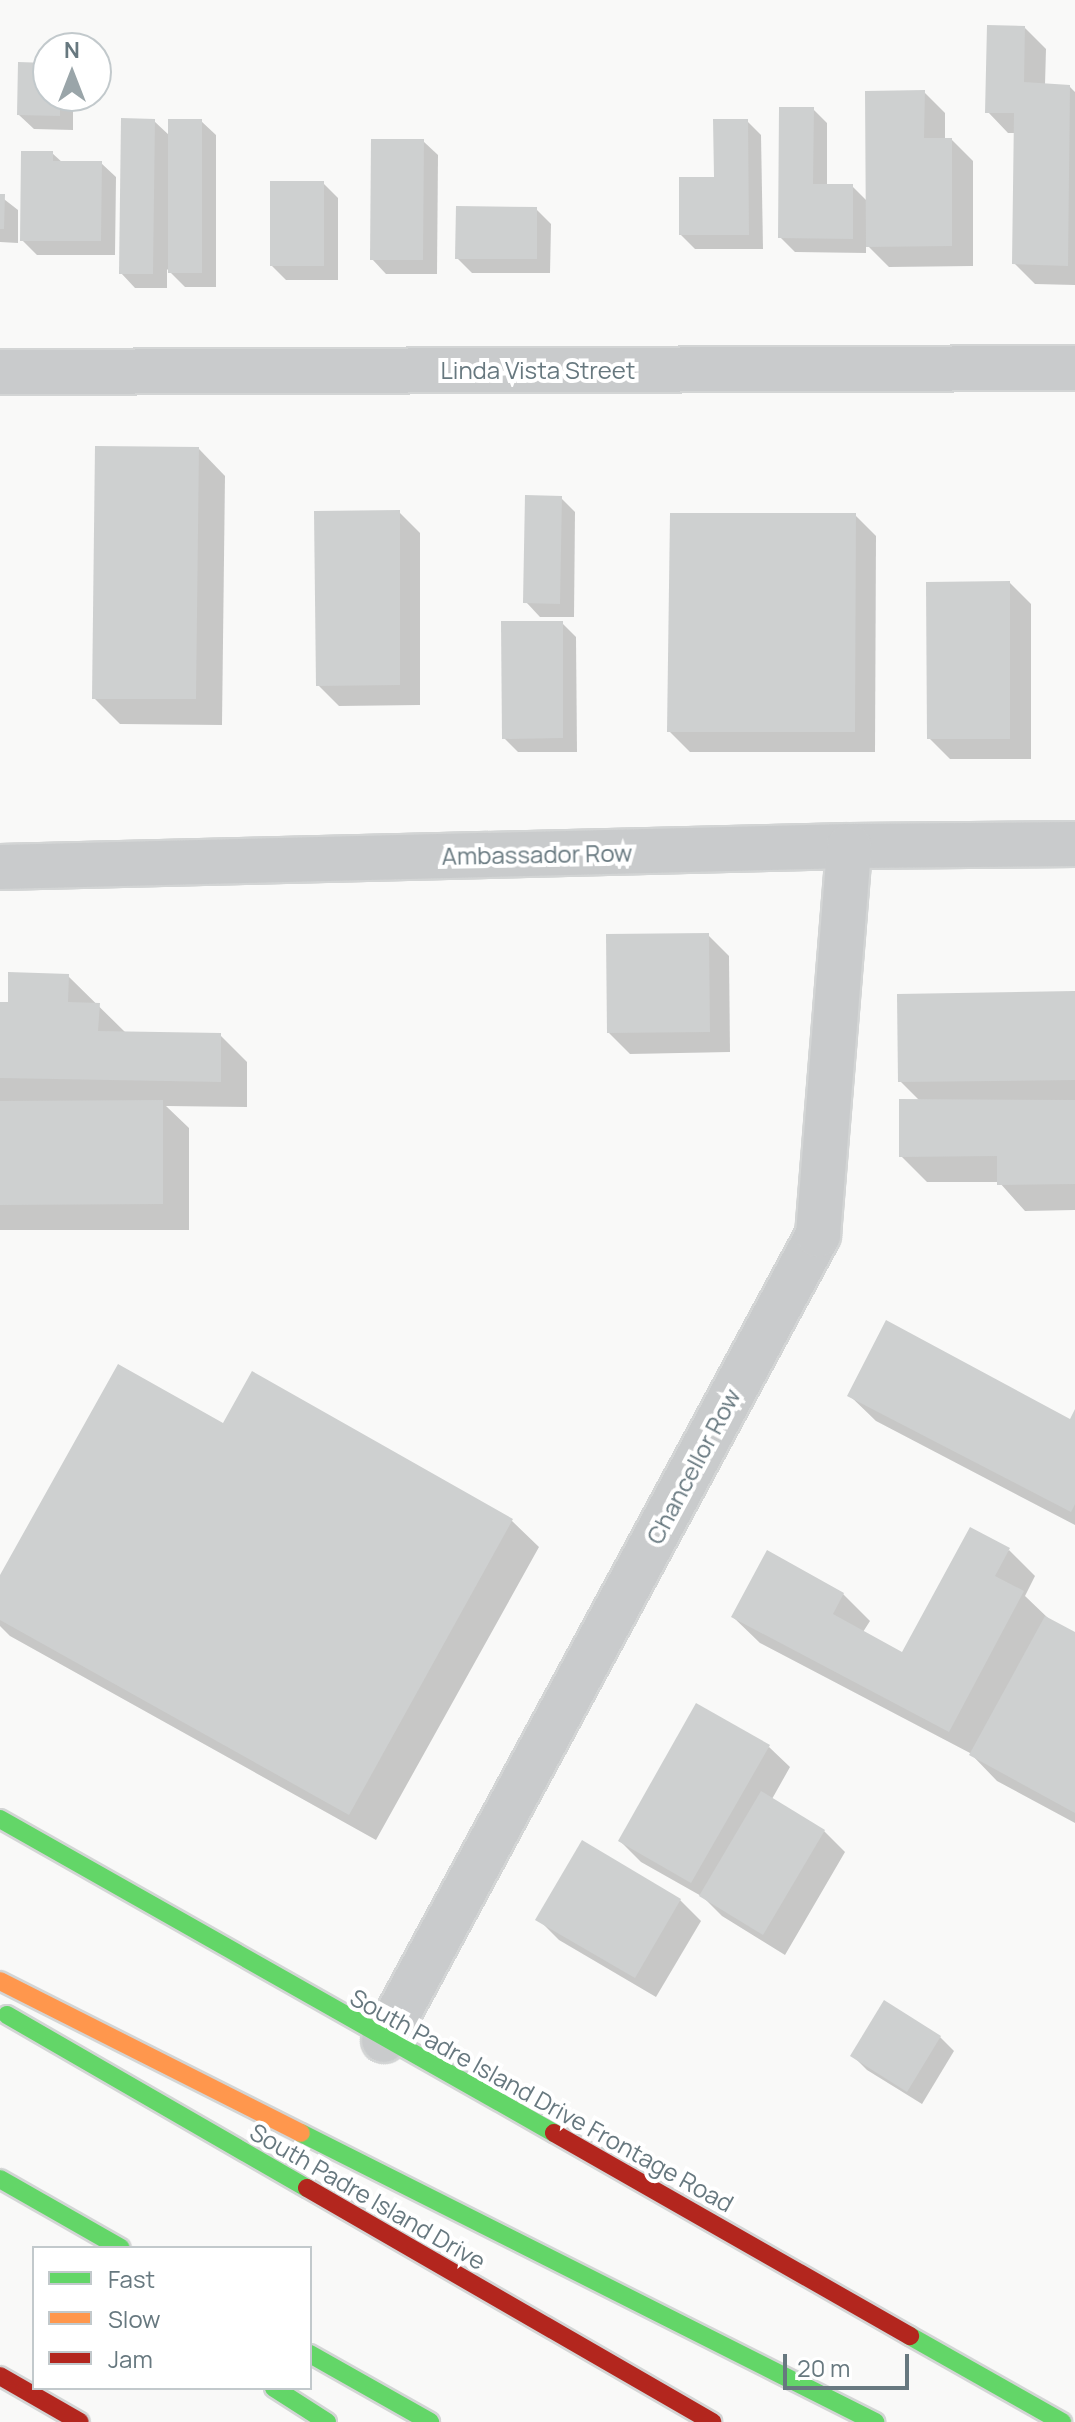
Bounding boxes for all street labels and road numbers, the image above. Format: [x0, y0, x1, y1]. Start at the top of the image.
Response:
street label: Linda Vista Street [441, 356, 635, 384]
street label: Ambassador Row [441, 838, 633, 870]
street label: Chancellor Row [640, 1383, 746, 1549]
street label: South Padre Island Drive Frontage Road [345, 1982, 739, 2218]
street label: South Padre Island Drive [245, 2117, 491, 2275]

